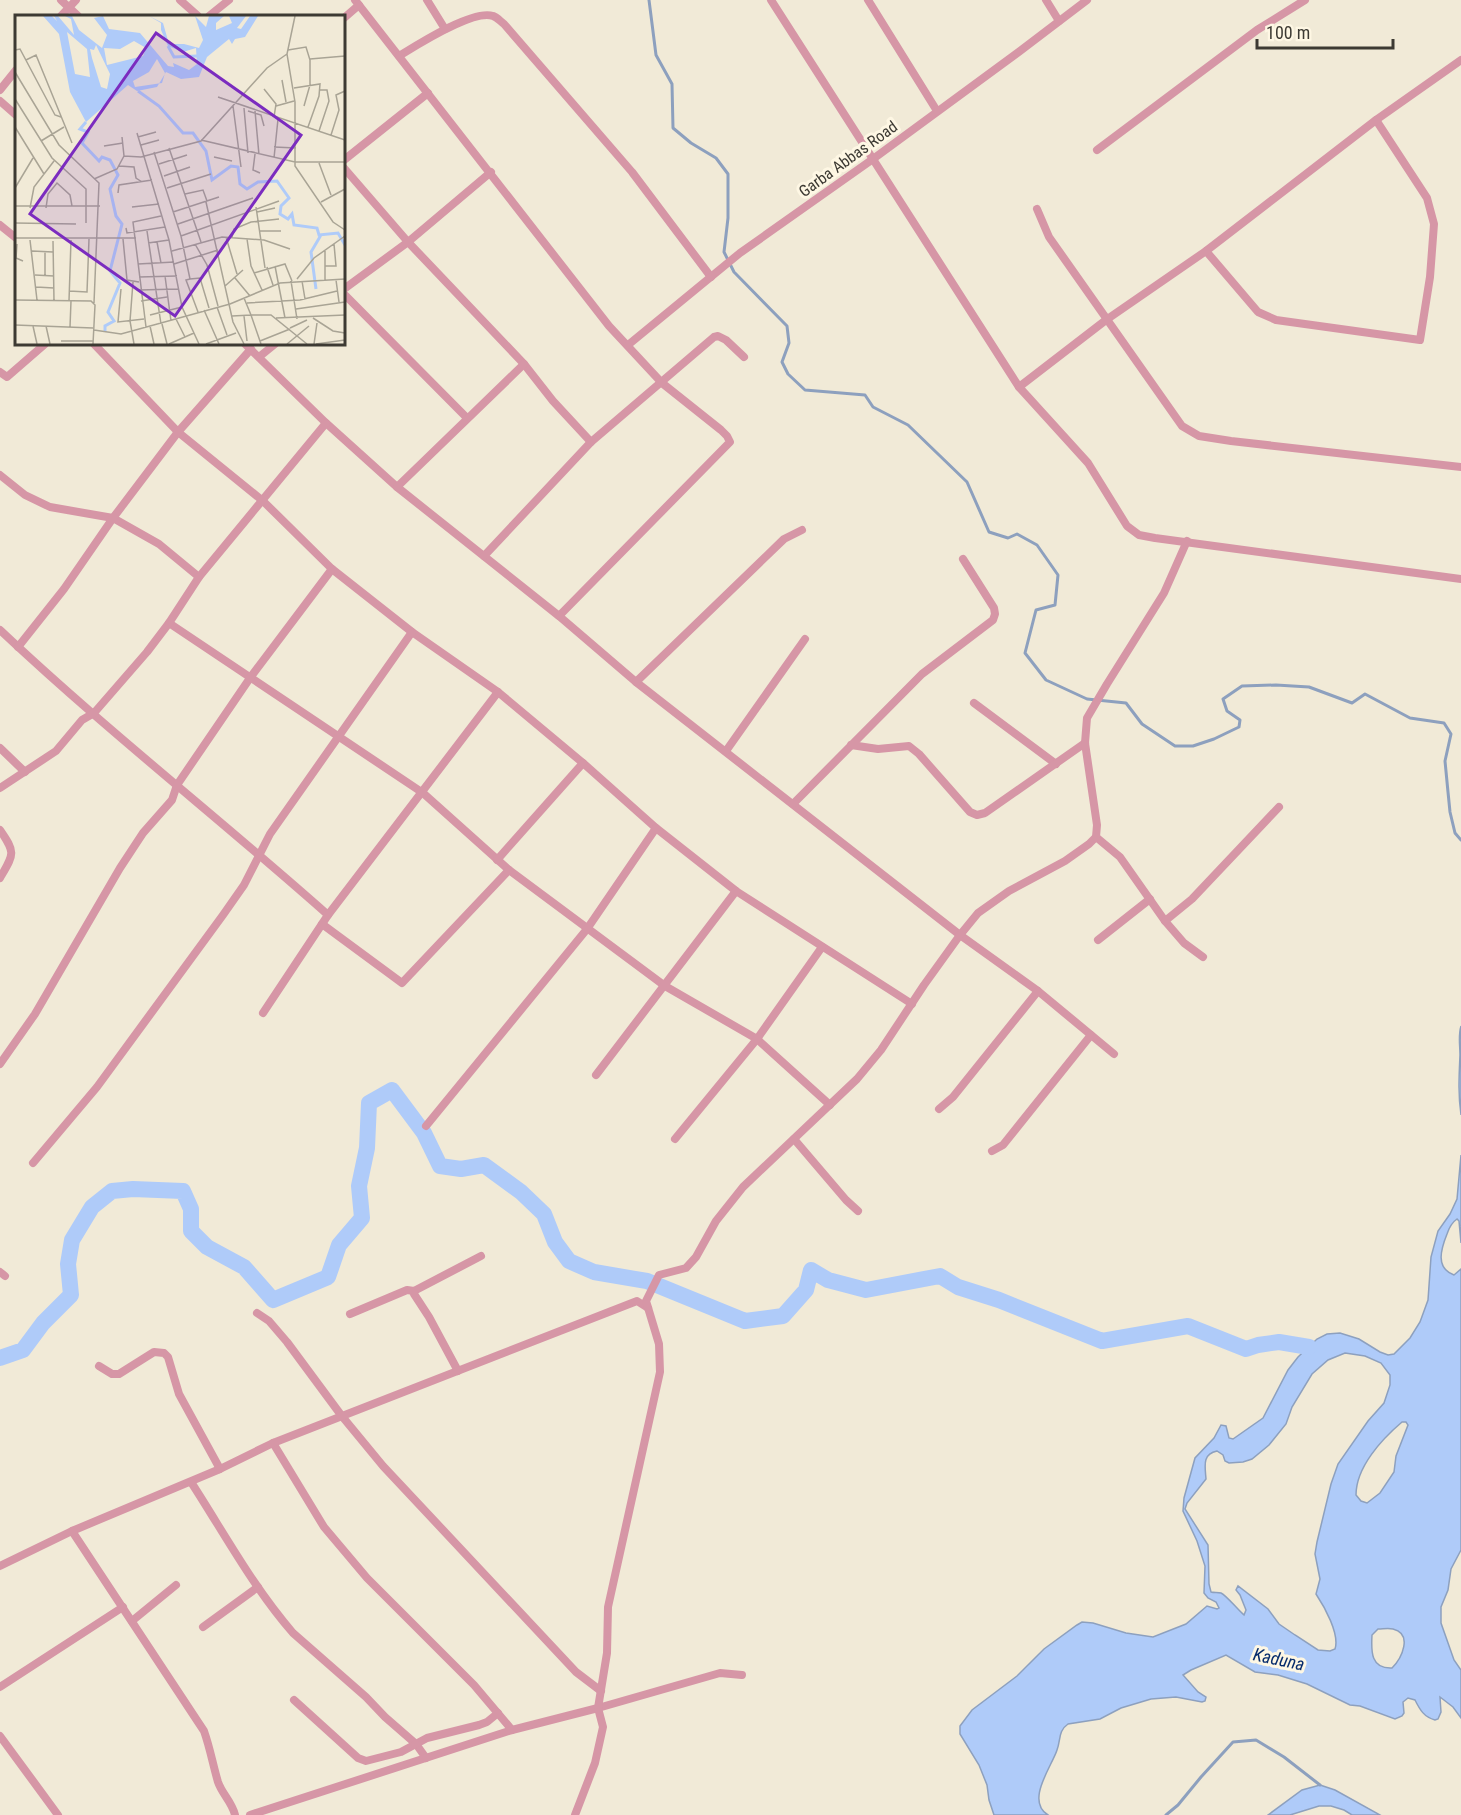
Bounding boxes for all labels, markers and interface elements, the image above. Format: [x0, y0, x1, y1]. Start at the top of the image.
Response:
scale bar [1257, 12, 1394, 50]
inset map [15, 15, 345, 345]
text: 100 m [1266, 22, 1310, 43]
street label: Garba Abbas Road [795, 117, 901, 201]
water label: Kaduna [1251, 1643, 1307, 1675]

